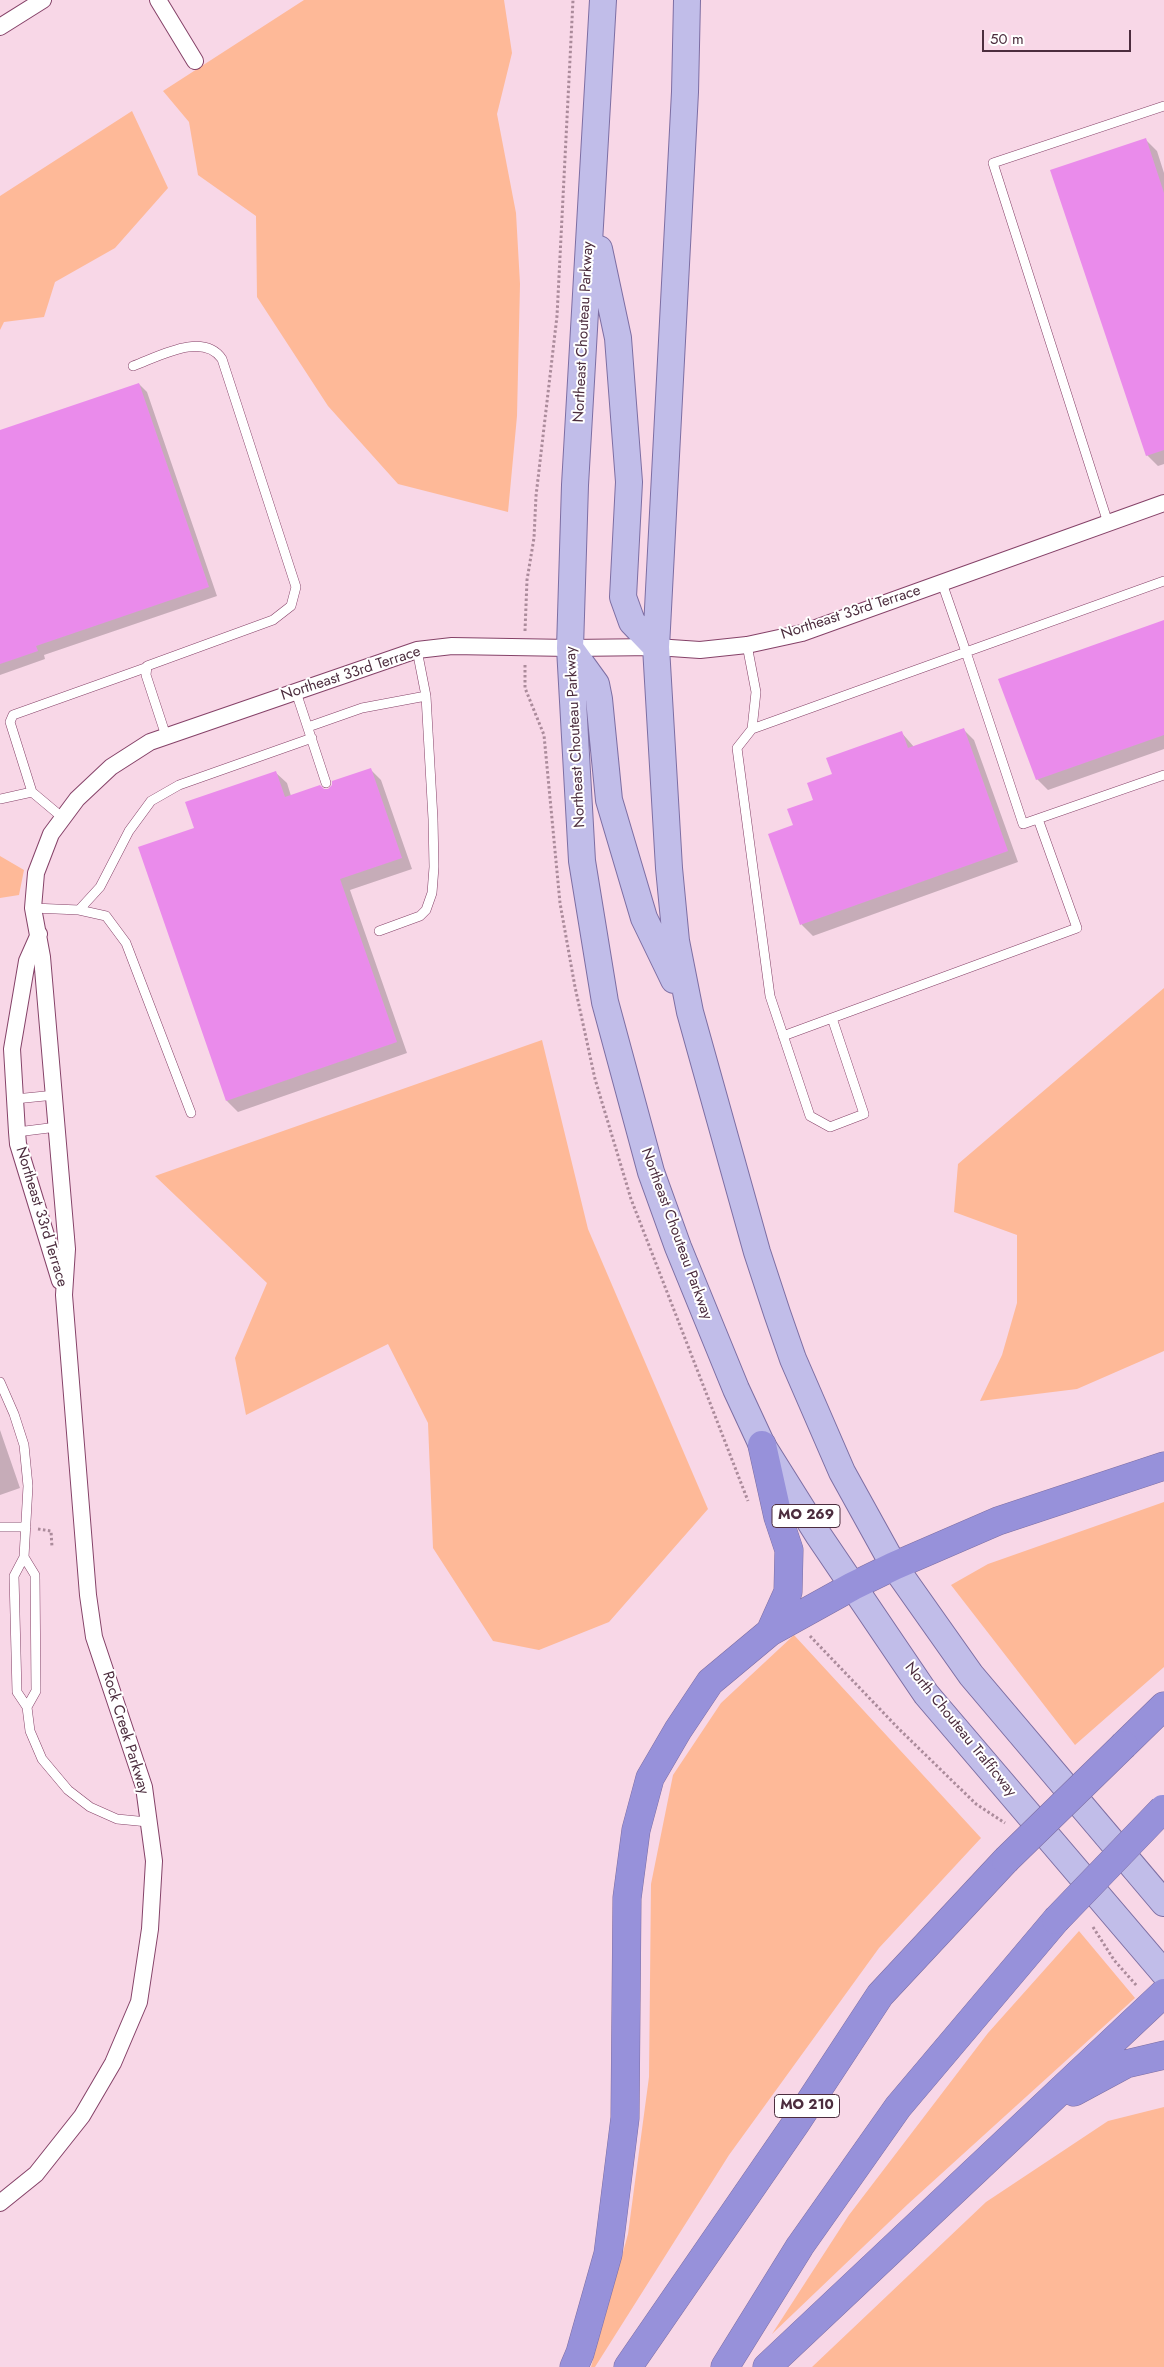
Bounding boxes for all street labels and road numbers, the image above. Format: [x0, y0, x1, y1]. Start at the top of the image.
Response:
street label: Northeast Chouteau Parkway [570, 241, 598, 423]
street label: Northeast 33rd Terrace [779, 582, 923, 644]
street label: Northeast 33rd Terrace [279, 643, 423, 705]
street label: Northeast Chouteau Parkway [562, 646, 590, 828]
street label: Northeast 33rd Terrace [11, 1145, 71, 1289]
street label: Northeast Chouteau Parkway [636, 1146, 716, 1322]
road number: MO 269 [772, 1504, 840, 1528]
street label: North Chouteau Trafficway [900, 1659, 1020, 1801]
street label: Rock Creek Parkway [98, 1669, 152, 1797]
road number: MO 210 [774, 2094, 840, 2118]

